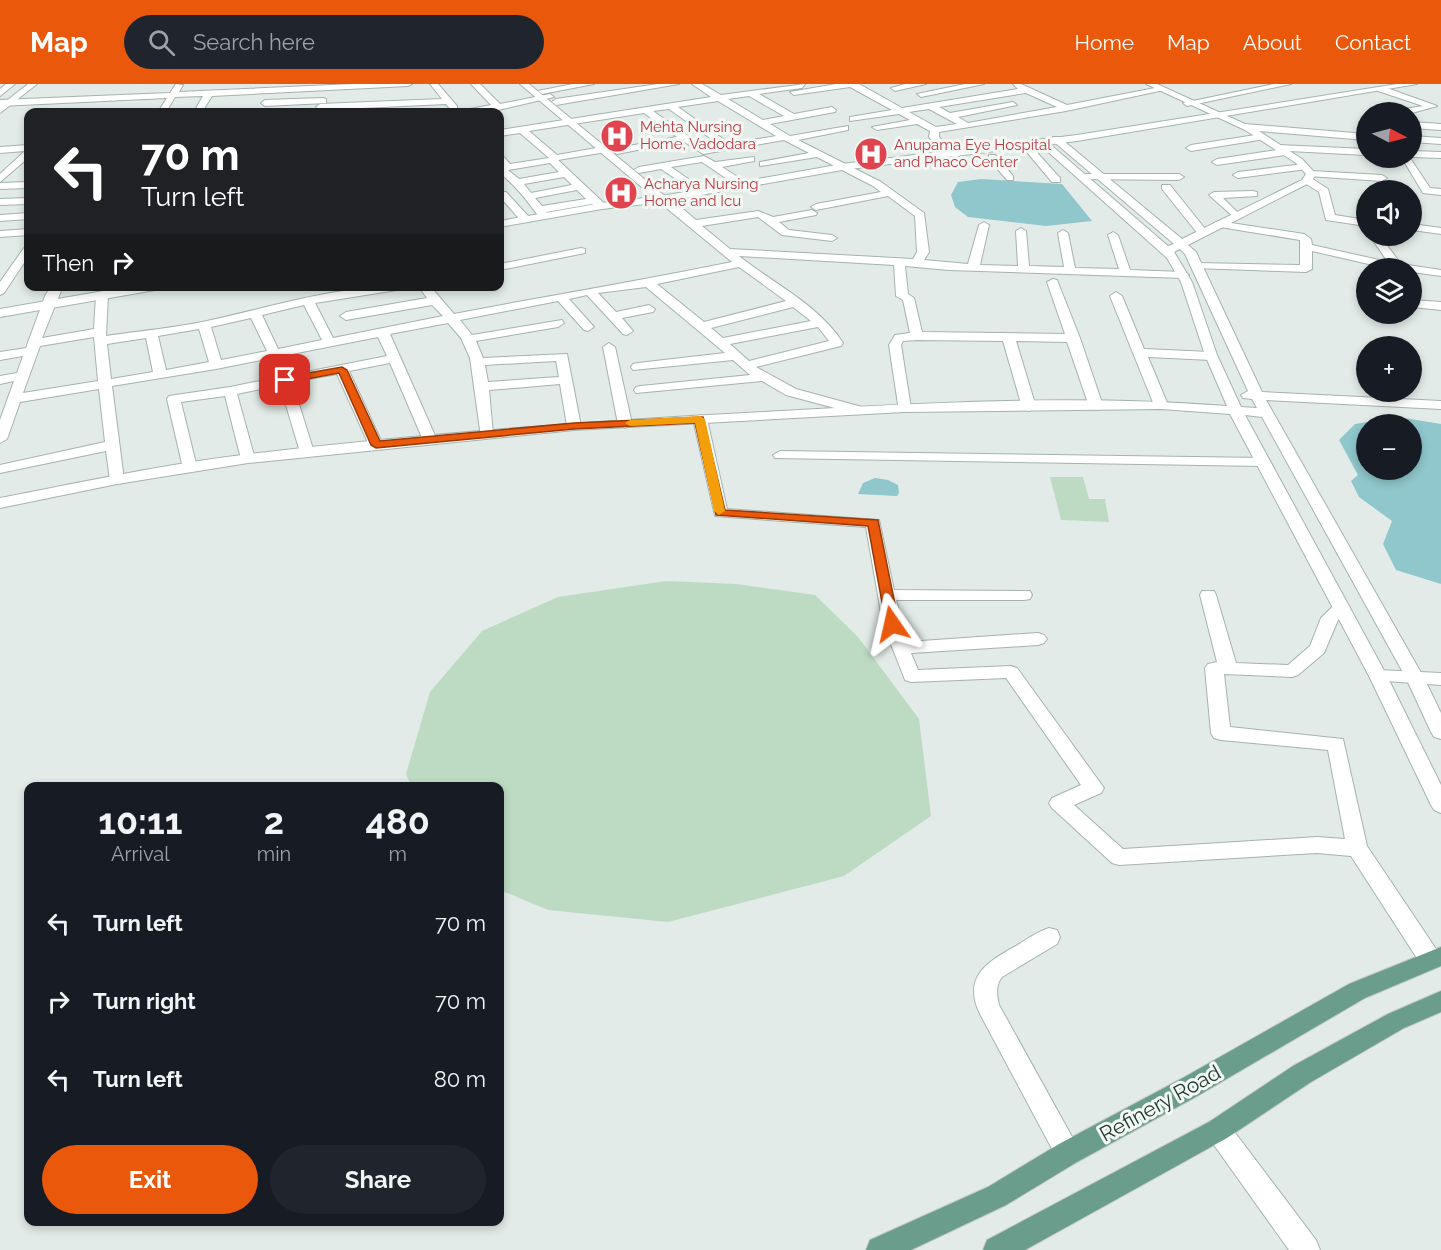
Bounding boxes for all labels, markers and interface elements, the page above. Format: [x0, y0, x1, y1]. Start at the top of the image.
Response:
search box [124, 15, 544, 69]
text: Map [30, 26, 88, 59]
icon: search [145, 26, 178, 59]
text: Search here [193, 29, 315, 55]
text: Home [1075, 30, 1134, 55]
text: Map [1167, 30, 1210, 55]
text: About [1243, 30, 1302, 55]
text: Contact [1335, 30, 1411, 55]
north arrow [1356, 102, 1422, 168]
map controls [1356, 102, 1422, 480]
hospital icon: Mehta Nursing Home, Vadodara [599, 118, 635, 154]
place label: Mehta Nursing Home, Vadodara [640, 118, 756, 153]
text: 70 m [141, 131, 240, 180]
icon: left [42, 132, 120, 210]
hospital icon: Anupama Eye Hospital and Phaco Center [853, 136, 889, 172]
place label: Anupama Eye Hospital and Phaco Center [894, 136, 1052, 171]
hospital icon: Acharya Nursing Home and Icu [603, 175, 639, 211]
place label: Acharya Nursing Home and Icu [644, 175, 759, 210]
button: sound [1356, 180, 1422, 246]
text: Turn left [141, 181, 244, 212]
icon: right [106, 246, 139, 279]
text: Then [42, 250, 94, 276]
button: layers [1356, 258, 1422, 324]
button: + [1356, 336, 1422, 402]
pin [259, 354, 310, 405]
icon: arrive [268, 363, 301, 396]
button: − [1356, 414, 1422, 480]
position arrow [860, 592, 924, 656]
text: 10:11 [98, 800, 183, 842]
text: 2 [264, 800, 284, 842]
text: 480 [365, 800, 430, 842]
text: Arrival [111, 842, 170, 866]
text: min [257, 842, 291, 866]
text: m [388, 842, 407, 866]
icon: left [42, 907, 75, 940]
text: Turn left [93, 910, 183, 936]
text: 70 m [435, 910, 486, 936]
icon: right [42, 985, 75, 1018]
text: Turn right [93, 988, 196, 1014]
text: 70 m [435, 988, 486, 1014]
street label: Refinery Road [1095, 1059, 1225, 1147]
icon: left [42, 1063, 75, 1096]
text: Turn left [93, 1066, 183, 1092]
text: 80 m [434, 1066, 486, 1092]
button: Exit [42, 1145, 258, 1214]
button: Share [270, 1145, 486, 1214]

